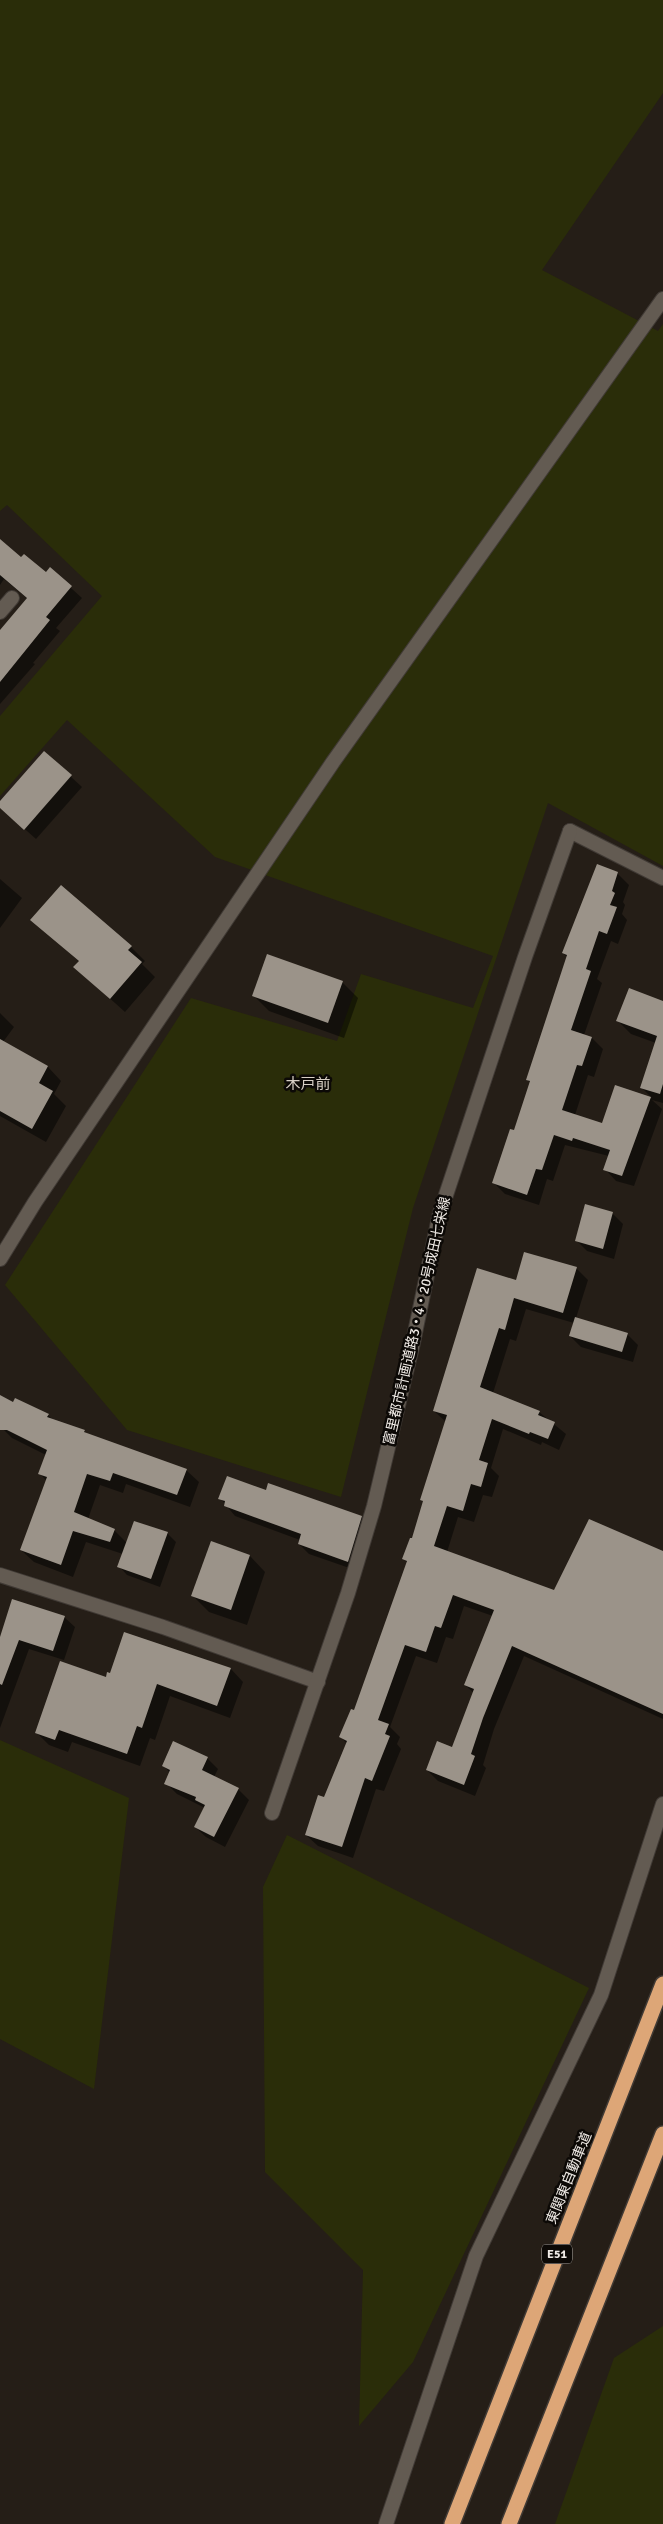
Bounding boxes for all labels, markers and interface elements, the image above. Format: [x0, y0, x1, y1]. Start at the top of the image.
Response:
district label: 木戸前 [285, 1075, 331, 1093]
street label: 富里都市計画道路3・4・20号成田七栄線 [380, 1195, 454, 1447]
street label: 東関東自動車道 [543, 2129, 595, 2227]
road number: E51 [542, 2244, 572, 2264]

